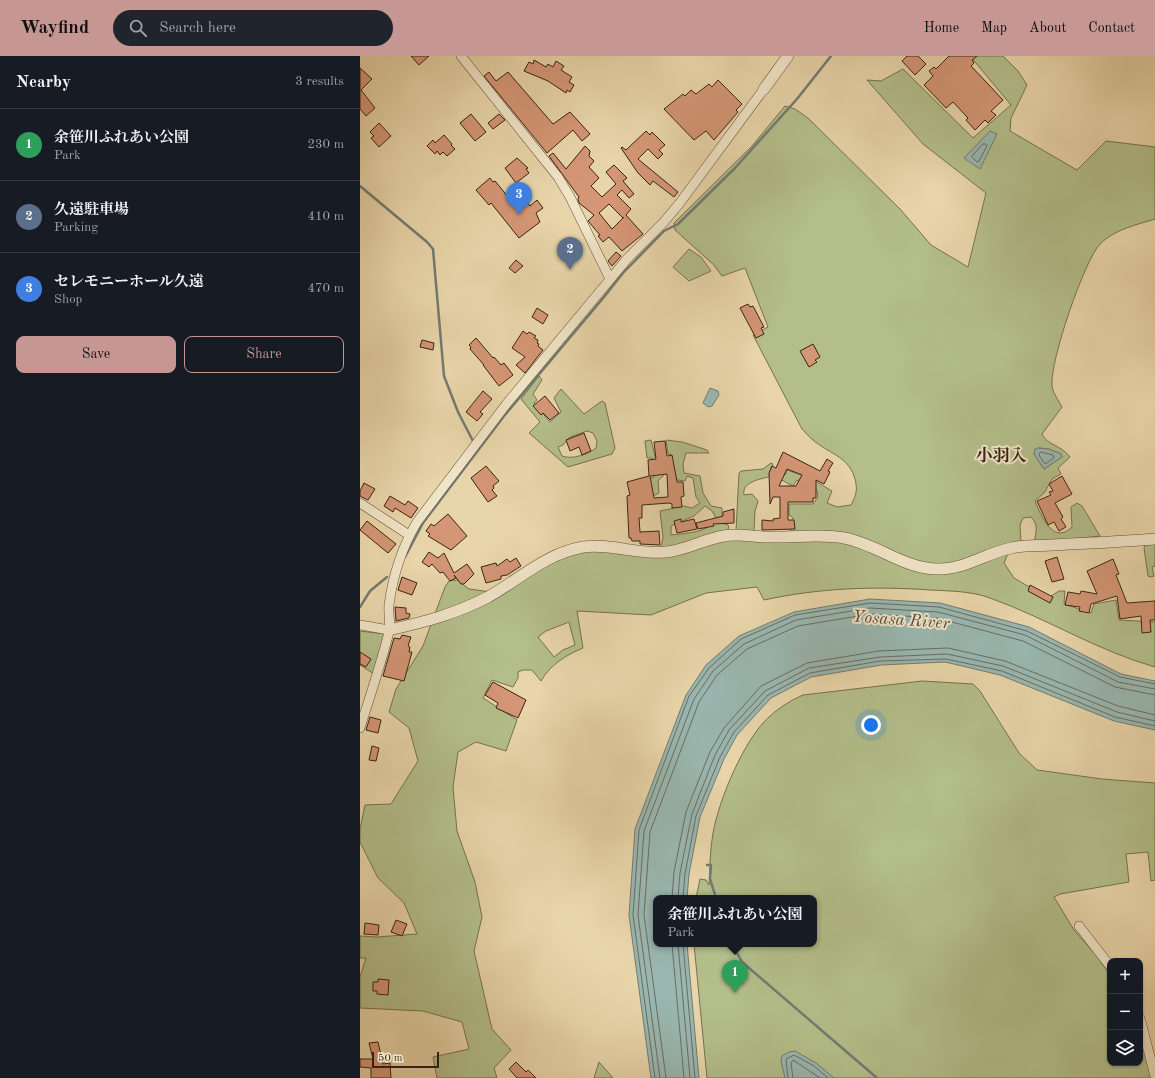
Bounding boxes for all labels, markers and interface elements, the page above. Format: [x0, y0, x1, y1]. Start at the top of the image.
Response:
search box [113, 10, 393, 46]
icon: search [127, 17, 149, 39]
text: Wayfind [20, 19, 89, 38]
text: Search here [159, 21, 236, 36]
text: Home [924, 21, 959, 35]
text: Map [981, 21, 1007, 35]
text: About [1029, 21, 1066, 35]
text: Contact [1088, 21, 1135, 35]
text: Nearby [16, 74, 71, 91]
text: 3 results [295, 75, 344, 88]
text: 余笹川ふれあい公園 [54, 131, 189, 146]
text: 1 [25, 138, 33, 151]
text: 230 m [307, 138, 344, 151]
text: Park [54, 149, 81, 162]
pin: 3 [506, 182, 532, 215]
text: 久遠駐車場 [54, 203, 129, 218]
text: 2 [25, 210, 33, 223]
text: 410 m [307, 210, 344, 223]
text: Parking [54, 221, 98, 234]
pin: 2 [557, 237, 583, 270]
text: セレモニーホール久遠 [54, 275, 204, 290]
text: 3 [25, 282, 33, 295]
text: 470 m [307, 282, 344, 295]
text: Shop [54, 293, 82, 306]
button: Save [16, 336, 176, 373]
button: Share [184, 336, 344, 373]
district label: 小羽入 [976, 446, 1027, 465]
water label: Yosasa River [852, 609, 951, 632]
your location [861, 715, 881, 735]
popup [653, 895, 817, 947]
text: 余笹川ふれあい公園 [667, 908, 803, 923]
text: Park [667, 926, 694, 939]
map controls [1107, 958, 1143, 1066]
button: + [1107, 958, 1143, 994]
pin: 1 [722, 960, 748, 993]
button: − [1107, 994, 1143, 1030]
button: layers [1107, 1030, 1143, 1066]
scale bar [372, 1050, 439, 1069]
text: 50 m [378, 1053, 403, 1064]

